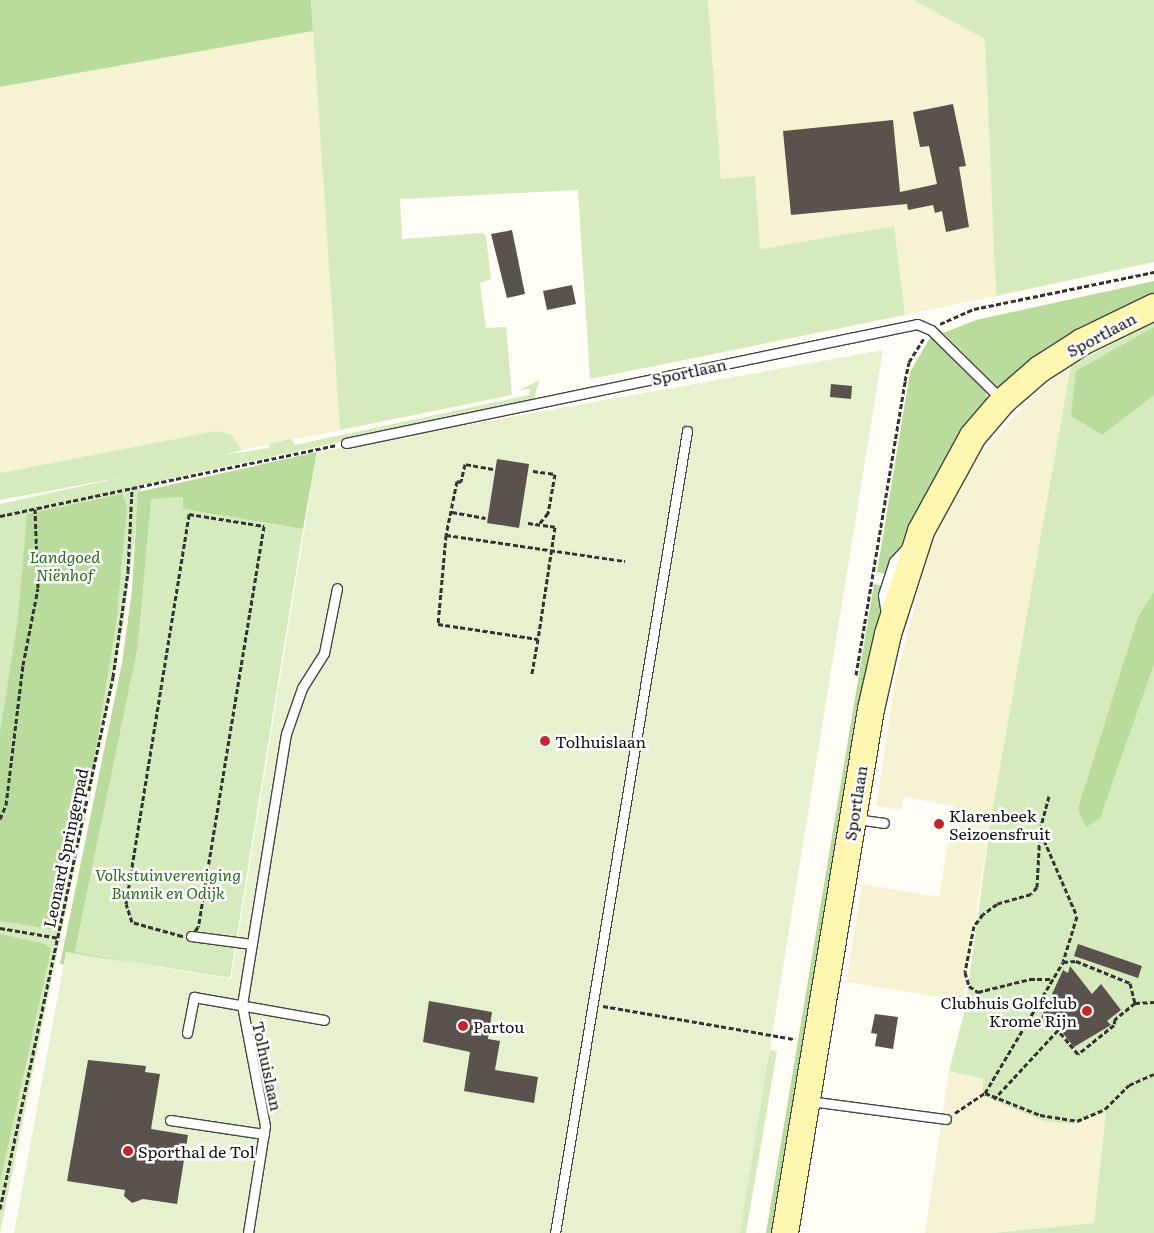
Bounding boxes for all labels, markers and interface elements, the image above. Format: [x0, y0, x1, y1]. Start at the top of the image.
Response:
street label: Sportlaan [1063, 308, 1139, 360]
street label: Sportlaan [650, 354, 728, 388]
park label: Landgoed Niënhof [30, 546, 100, 584]
place label: Tolhuislaan [555, 731, 646, 751]
marker: Tolhuislaan [539, 735, 551, 747]
street label: Sportlaan [840, 764, 870, 842]
street label: Leonard Springerpad [39, 767, 91, 929]
place label: Klarenbeek Seizoensfruit [949, 805, 1050, 843]
marker: Klarenbeek Seizoensfruit [933, 818, 945, 830]
park label: Volkstuinvereniging Bunnik en Odijk [95, 864, 241, 902]
place label: Clubhuis Golfclub Krome Rijn [940, 992, 1077, 1030]
marker: Clubhuis Golfclub Krome Rijn [1081, 1005, 1093, 1017]
place label: Partou [473, 1016, 524, 1036]
street label: Tolhuislaan [249, 1019, 287, 1113]
marker: Partou [457, 1020, 469, 1032]
place label: Sporthal de Tol [138, 1141, 255, 1161]
marker: Sporthal de Tol [122, 1145, 134, 1157]

